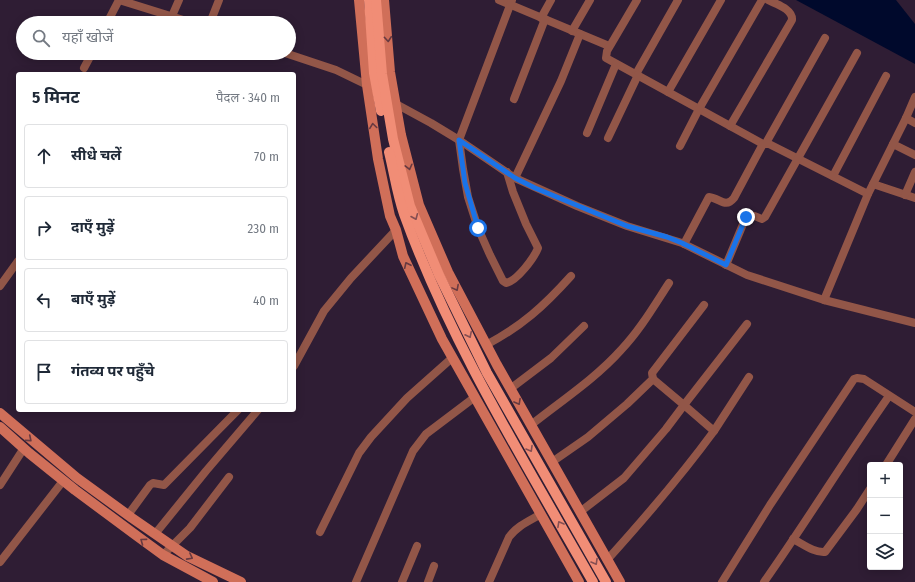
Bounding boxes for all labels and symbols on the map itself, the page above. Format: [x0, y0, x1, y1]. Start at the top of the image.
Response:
one-way arrow [383, 36, 392, 42]
one-way arrow [369, 122, 378, 129]
one-way arrow [404, 163, 413, 170]
route end [737, 208, 755, 226]
one-way arrow [410, 213, 418, 220]
route start [469, 219, 487, 237]
one-way arrow [404, 262, 412, 269]
one-way arrow [451, 284, 459, 291]
one-way arrow [464, 331, 471, 338]
one-way arrow [513, 398, 520, 405]
one-way arrow [25, 434, 32, 441]
one-way arrow [526, 445, 533, 453]
one-way arrow [557, 521, 564, 528]
one-way arrow [141, 538, 148, 545]
one-way arrow [186, 553, 193, 560]
one-way arrow [590, 558, 597, 565]

